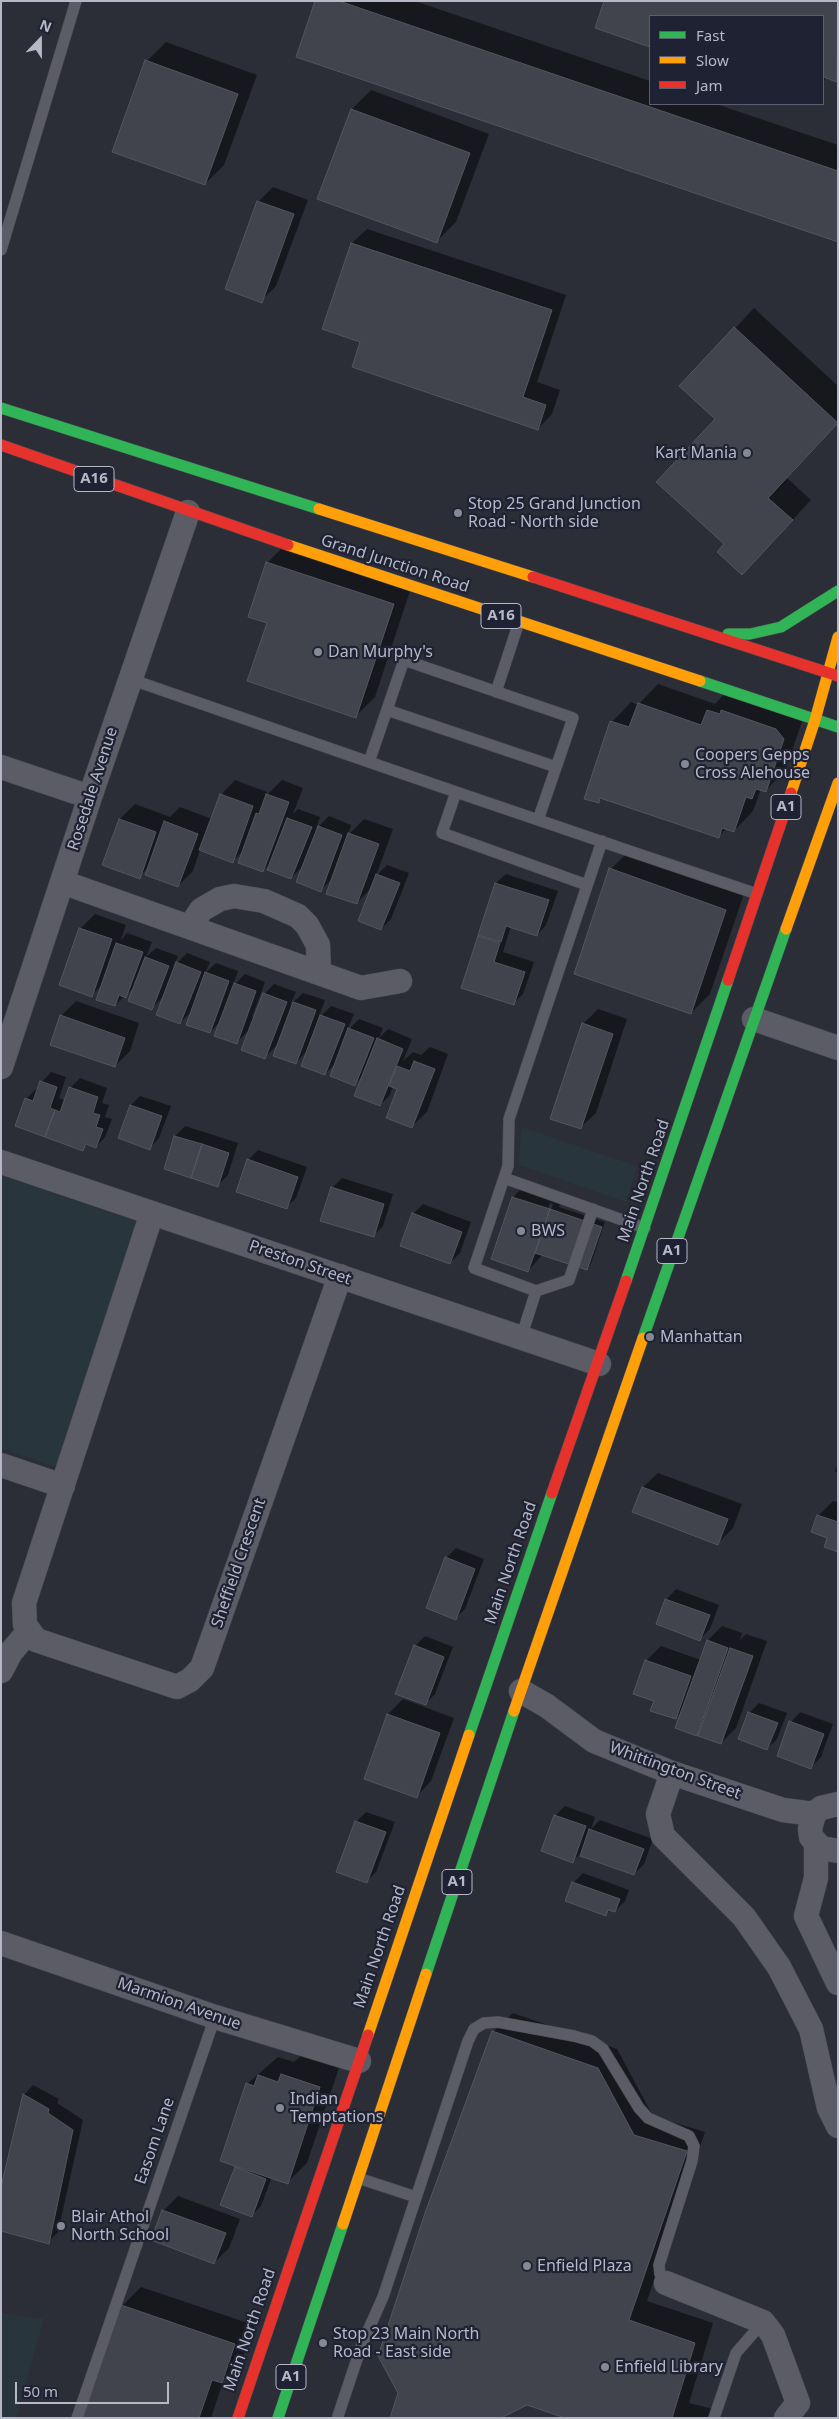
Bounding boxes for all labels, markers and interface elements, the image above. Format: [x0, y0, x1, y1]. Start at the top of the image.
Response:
north arrow [15, 15, 65, 65]
text: N [37, 15, 55, 37]
legend [649, 15, 824, 105]
text: Fast [696, 25, 725, 45]
text: Slow [696, 50, 729, 70]
text: Jam [696, 75, 723, 95]
place label: Kart Mania [655, 443, 737, 463]
marker: Kart Mania [741, 447, 753, 459]
road number: A16 [74, 466, 114, 492]
place label: Stop 25 Grand Junction Road - North side [468, 494, 641, 532]
marker: Stop 25 Grand Junction Road - North side [452, 507, 464, 519]
street label: Grand Junction Road [318, 531, 472, 597]
road number: A16 [481, 604, 521, 628]
place label: Dan Murphy's [328, 642, 433, 662]
marker: Dan Murphy's [312, 646, 324, 658]
street label: Rosedale Avenue [64, 725, 122, 853]
place label: Coopers Gepps Cross Alehouse [695, 745, 810, 783]
marker: Coopers Gepps Cross Alehouse [679, 758, 691, 770]
road number: A1 [771, 794, 801, 820]
street label: Main North Road [614, 1117, 674, 1245]
place label: BWS [531, 1221, 565, 1241]
marker: BWS [515, 1225, 527, 1237]
street label: Preston Street [246, 1237, 354, 1289]
road number: A1 [657, 1238, 687, 1264]
place label: Manhattan [660, 1327, 743, 1347]
marker: Manhattan [644, 1331, 656, 1343]
street label: Sheffield Crescent [208, 1496, 270, 1630]
street label: Main North Road [481, 1499, 541, 1627]
street label: Whittington Street [607, 1738, 743, 1804]
road number: A1 [442, 1870, 472, 1894]
street label: Main North Road [350, 1883, 410, 2011]
street label: Marmion Avenue [115, 1974, 243, 2034]
place label: Indian Temptations [290, 2089, 383, 2127]
street label: Easom Lane [131, 2095, 179, 2187]
marker: Indian Temptations [274, 2102, 286, 2114]
place label: Blair Athol North School [71, 2207, 169, 2245]
marker: Blair Athol North School [55, 2220, 67, 2232]
place label: Enfield Plaza [537, 2256, 632, 2276]
marker: Enfield Plaza [521, 2260, 533, 2272]
street label: Main North Road [220, 2266, 280, 2394]
place label: Stop 23 Main North Road - East side [333, 2324, 479, 2362]
marker: Stop 23 Main North Road - East side [317, 2337, 329, 2349]
place label: Enfield Library [615, 2357, 723, 2377]
marker: Enfield Library [599, 2361, 611, 2373]
road number: A1 [276, 2364, 306, 2390]
scale bar [18, 2372, 171, 2404]
text: 50 m [23, 2381, 58, 2401]

